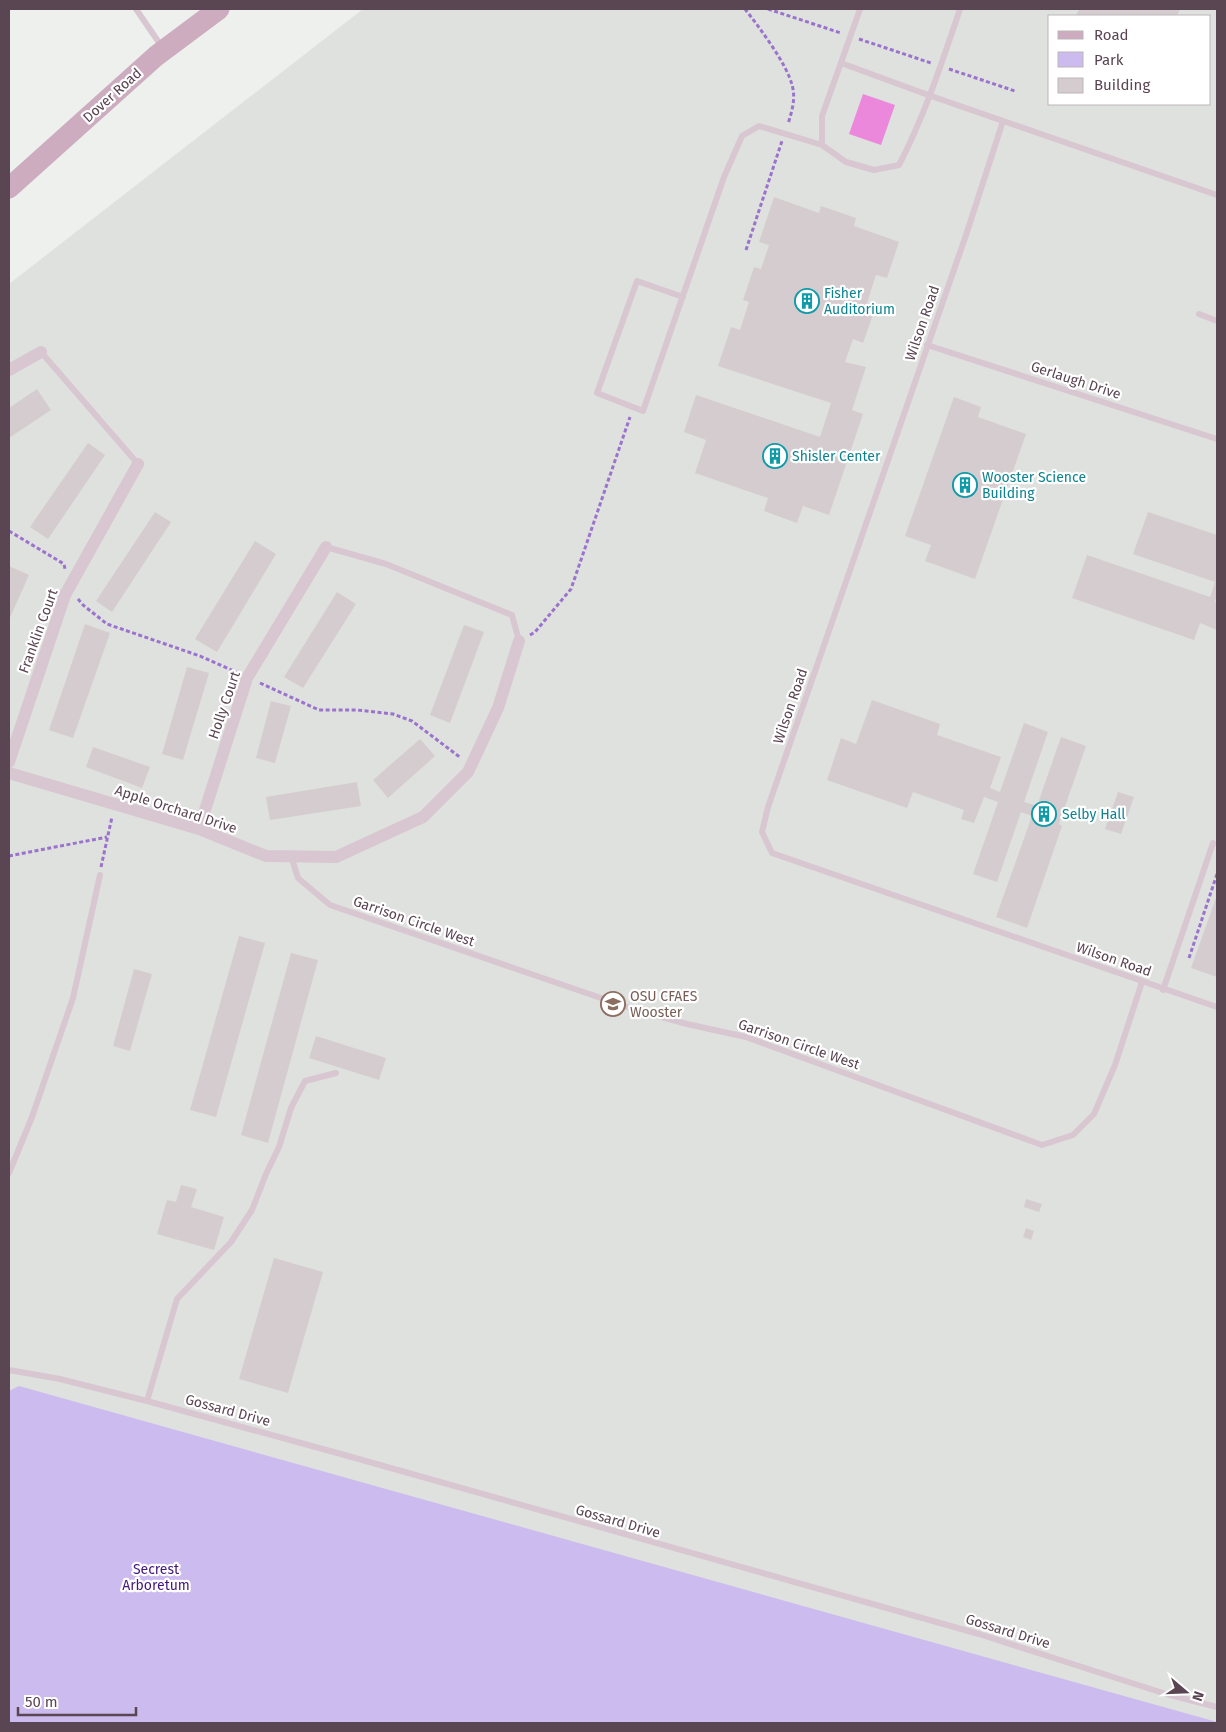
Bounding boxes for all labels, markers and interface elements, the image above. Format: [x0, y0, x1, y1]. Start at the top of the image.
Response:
legend [1048, 15, 1211, 105]
text: Road [1094, 26, 1129, 44]
text: Park [1094, 51, 1124, 69]
street label: Dover Road [80, 65, 145, 126]
text: Building [1094, 76, 1150, 94]
street label: Wilson Road [902, 283, 943, 363]
place label: Fisher Auditorium [824, 285, 895, 318]
building icon: Fisher Auditorium [794, 288, 820, 314]
street label: Gerlaugh Drive [1029, 358, 1123, 403]
building icon: Shisler Center [762, 443, 788, 469]
place label: Shisler Center [792, 448, 881, 465]
place label: Wooster Science Building [982, 469, 1086, 502]
building icon: Wooster Science Building [952, 472, 978, 498]
street label: Franklin Court [15, 586, 62, 676]
street label: Wilson Road [770, 666, 811, 746]
street label: Holly Court [205, 668, 244, 741]
street label: Apple Orchard Drive [113, 782, 239, 837]
building icon: Selby Hall [1031, 801, 1057, 827]
place label: Selby Hall [1062, 806, 1125, 823]
street label: Garrison Circle West [351, 893, 478, 951]
street label: Wilson Road [1074, 939, 1154, 980]
place label: OSU CFAES Wooster [630, 988, 698, 1021]
school or university icon: OSU CFAES Wooster [600, 991, 626, 1017]
street label: Garrison Circle West [736, 1016, 863, 1074]
street label: Gossard Drive [183, 1391, 272, 1430]
street label: Gossard Drive [574, 1501, 662, 1542]
park label: Secrest Arboretum [122, 1561, 190, 1594]
street label: Gossard Drive [964, 1611, 1052, 1652]
north arrow [1161, 1667, 1211, 1717]
scale bar [18, 1684, 135, 1716]
text: N [1188, 1689, 1207, 1703]
text: 50 m [25, 1693, 58, 1711]

